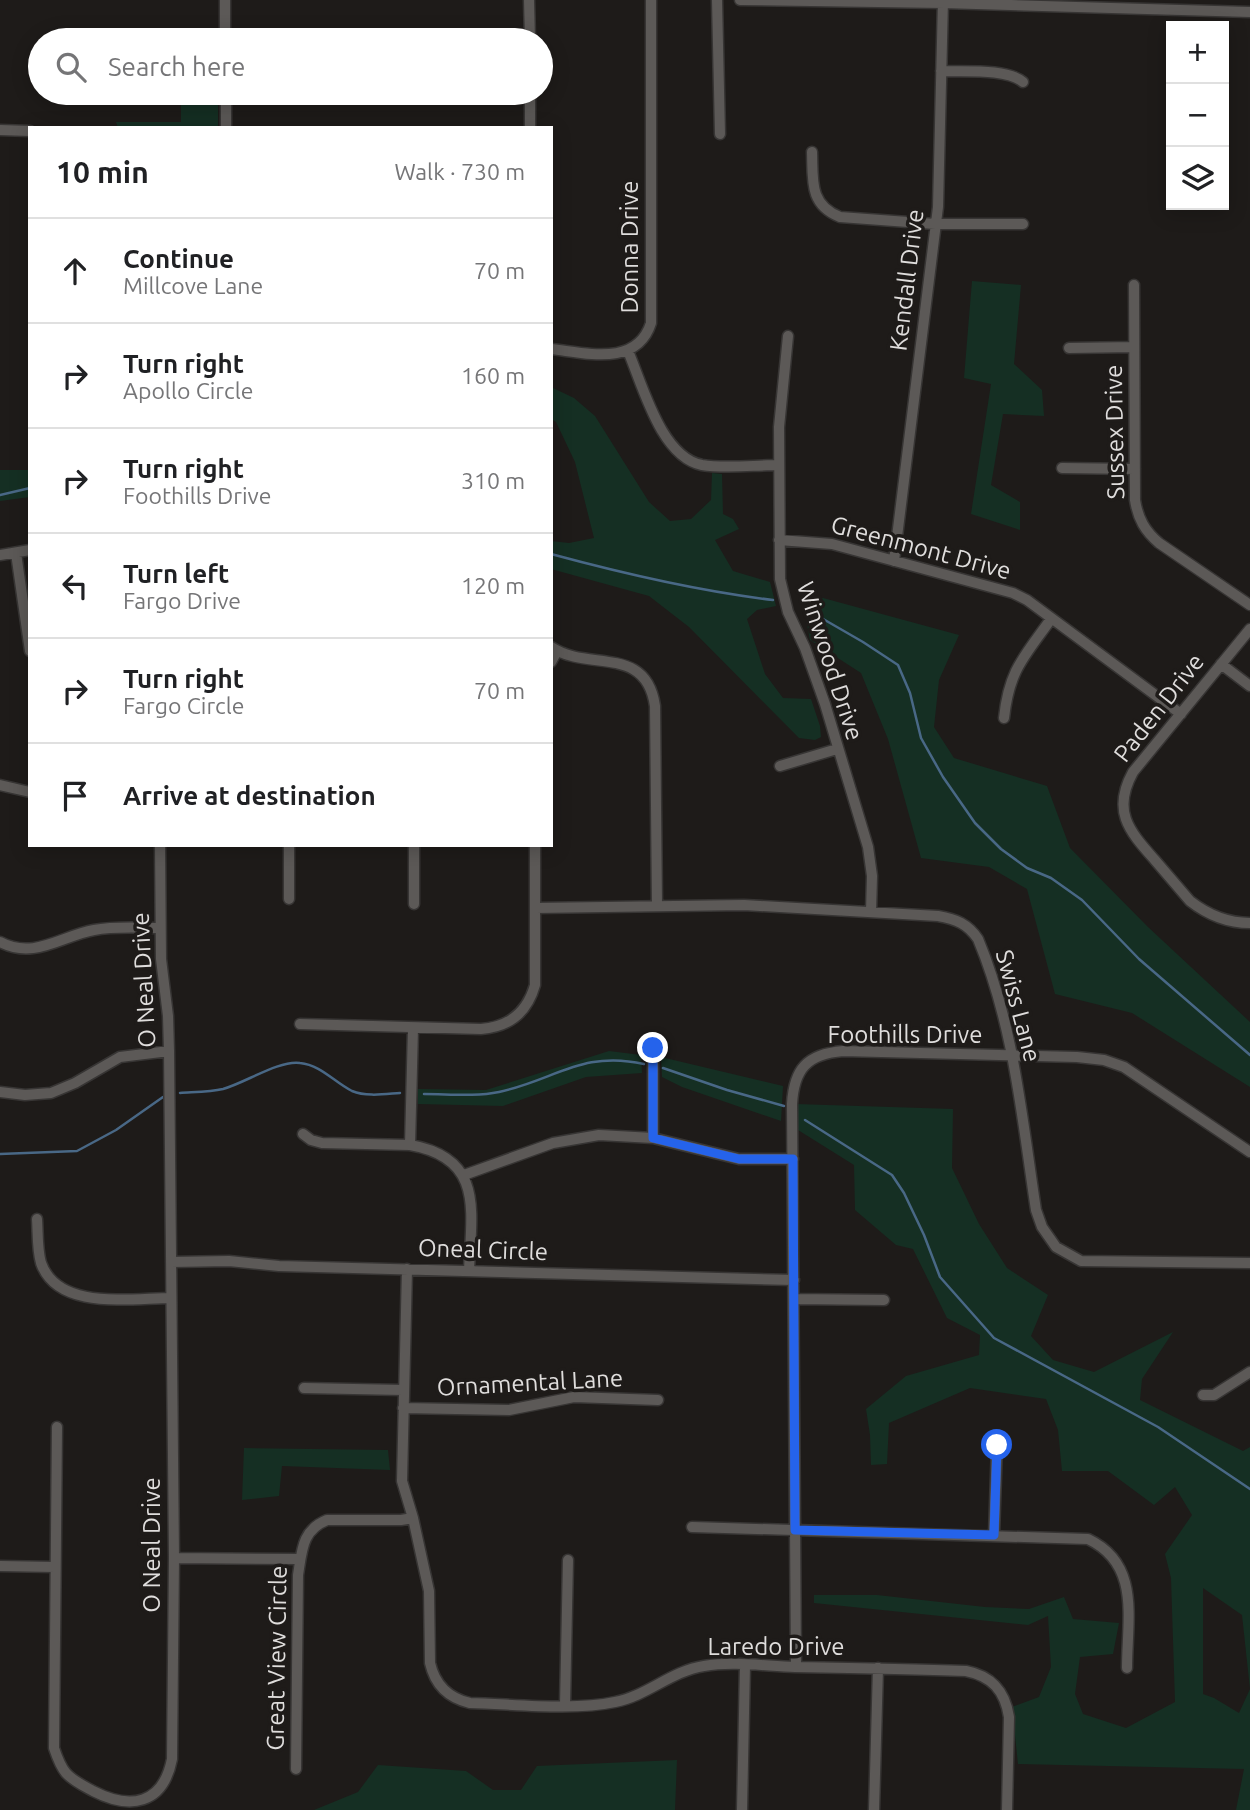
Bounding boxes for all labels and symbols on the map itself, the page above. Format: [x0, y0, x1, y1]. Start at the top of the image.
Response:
street label: Donna Drive [616, 181, 643, 313]
street label: Kendall Drive [884, 208, 929, 352]
street label: Sussex Drive [1100, 364, 1129, 500]
street label: Greenmont Drive [828, 510, 1014, 585]
street label: Winwood Drive [792, 578, 869, 744]
street label: Paden Drive [1108, 648, 1209, 767]
street label: O Neal Drive [126, 912, 161, 1048]
street label: Swiss Lane [991, 947, 1046, 1065]
street label: Foothills Drive [828, 1021, 982, 1048]
route end [637, 1032, 668, 1063]
street label: Oneal Circle [418, 1234, 548, 1265]
street label: Ornamental Lane [436, 1364, 624, 1401]
route start [981, 1429, 1012, 1460]
street label: O Neal Drive [138, 1477, 165, 1613]
street label: Great View Circle [261, 1565, 292, 1751]
street label: Laredo Drive [707, 1633, 845, 1660]

